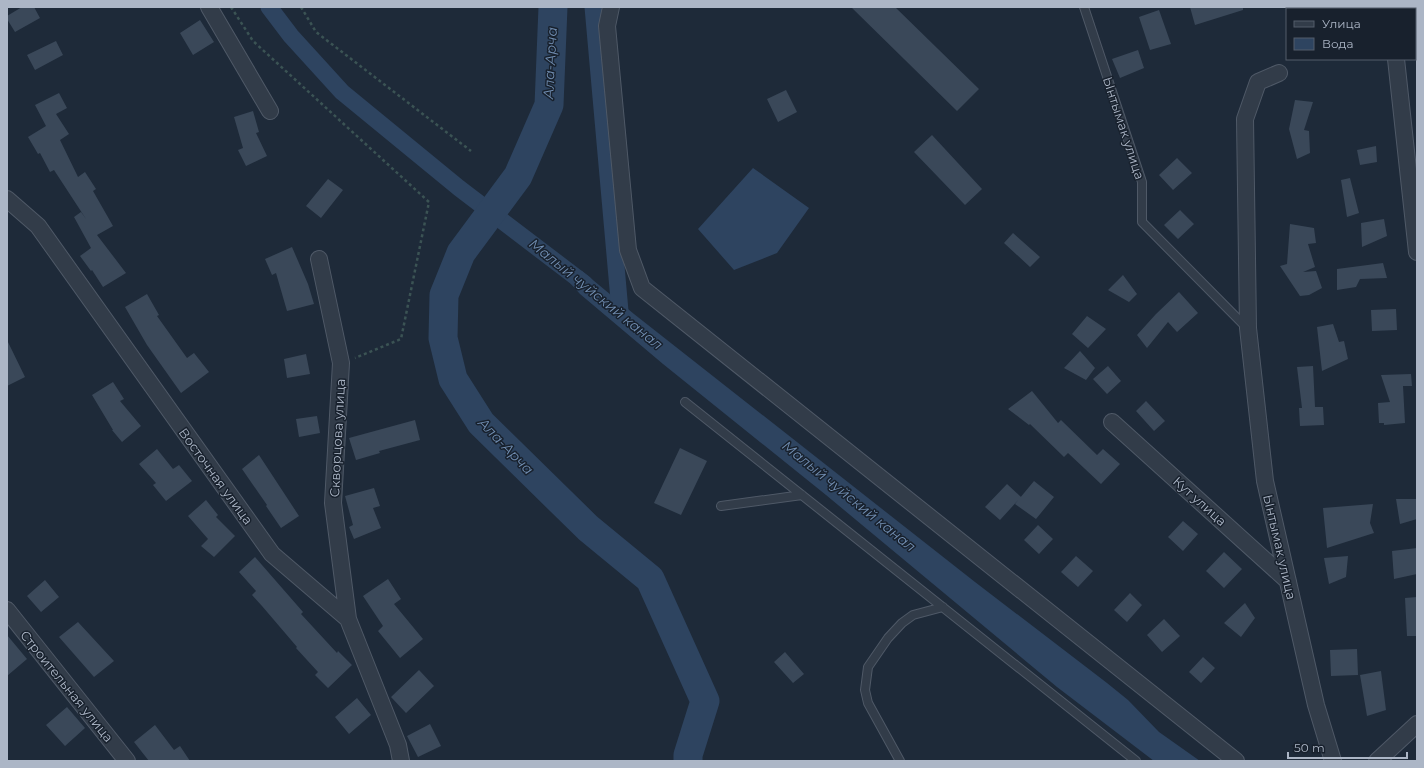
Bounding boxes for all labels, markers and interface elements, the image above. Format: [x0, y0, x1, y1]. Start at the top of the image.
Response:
legend [1286, 8, 1416, 60]
text: Улица [1322, 16, 1361, 31]
water label: Ала-Арча [539, 27, 561, 100]
text: Вода [1322, 36, 1353, 51]
street label: Ынтымак улица [1100, 75, 1148, 181]
water label: Малый чуйский канал [526, 235, 667, 354]
street label: Скворцова улица [326, 378, 348, 498]
water label: Ала-Арча [474, 413, 538, 478]
street label: Восточная улица [176, 425, 256, 527]
water label: Малый чуйский канал [779, 437, 920, 556]
street label: Кут улица [1170, 473, 1230, 529]
street label: Ынтымак улица [1260, 493, 1300, 601]
street label: Строительная улица [17, 627, 117, 745]
scale bar [1288, 734, 1407, 760]
text: 50 m [1294, 740, 1325, 755]

